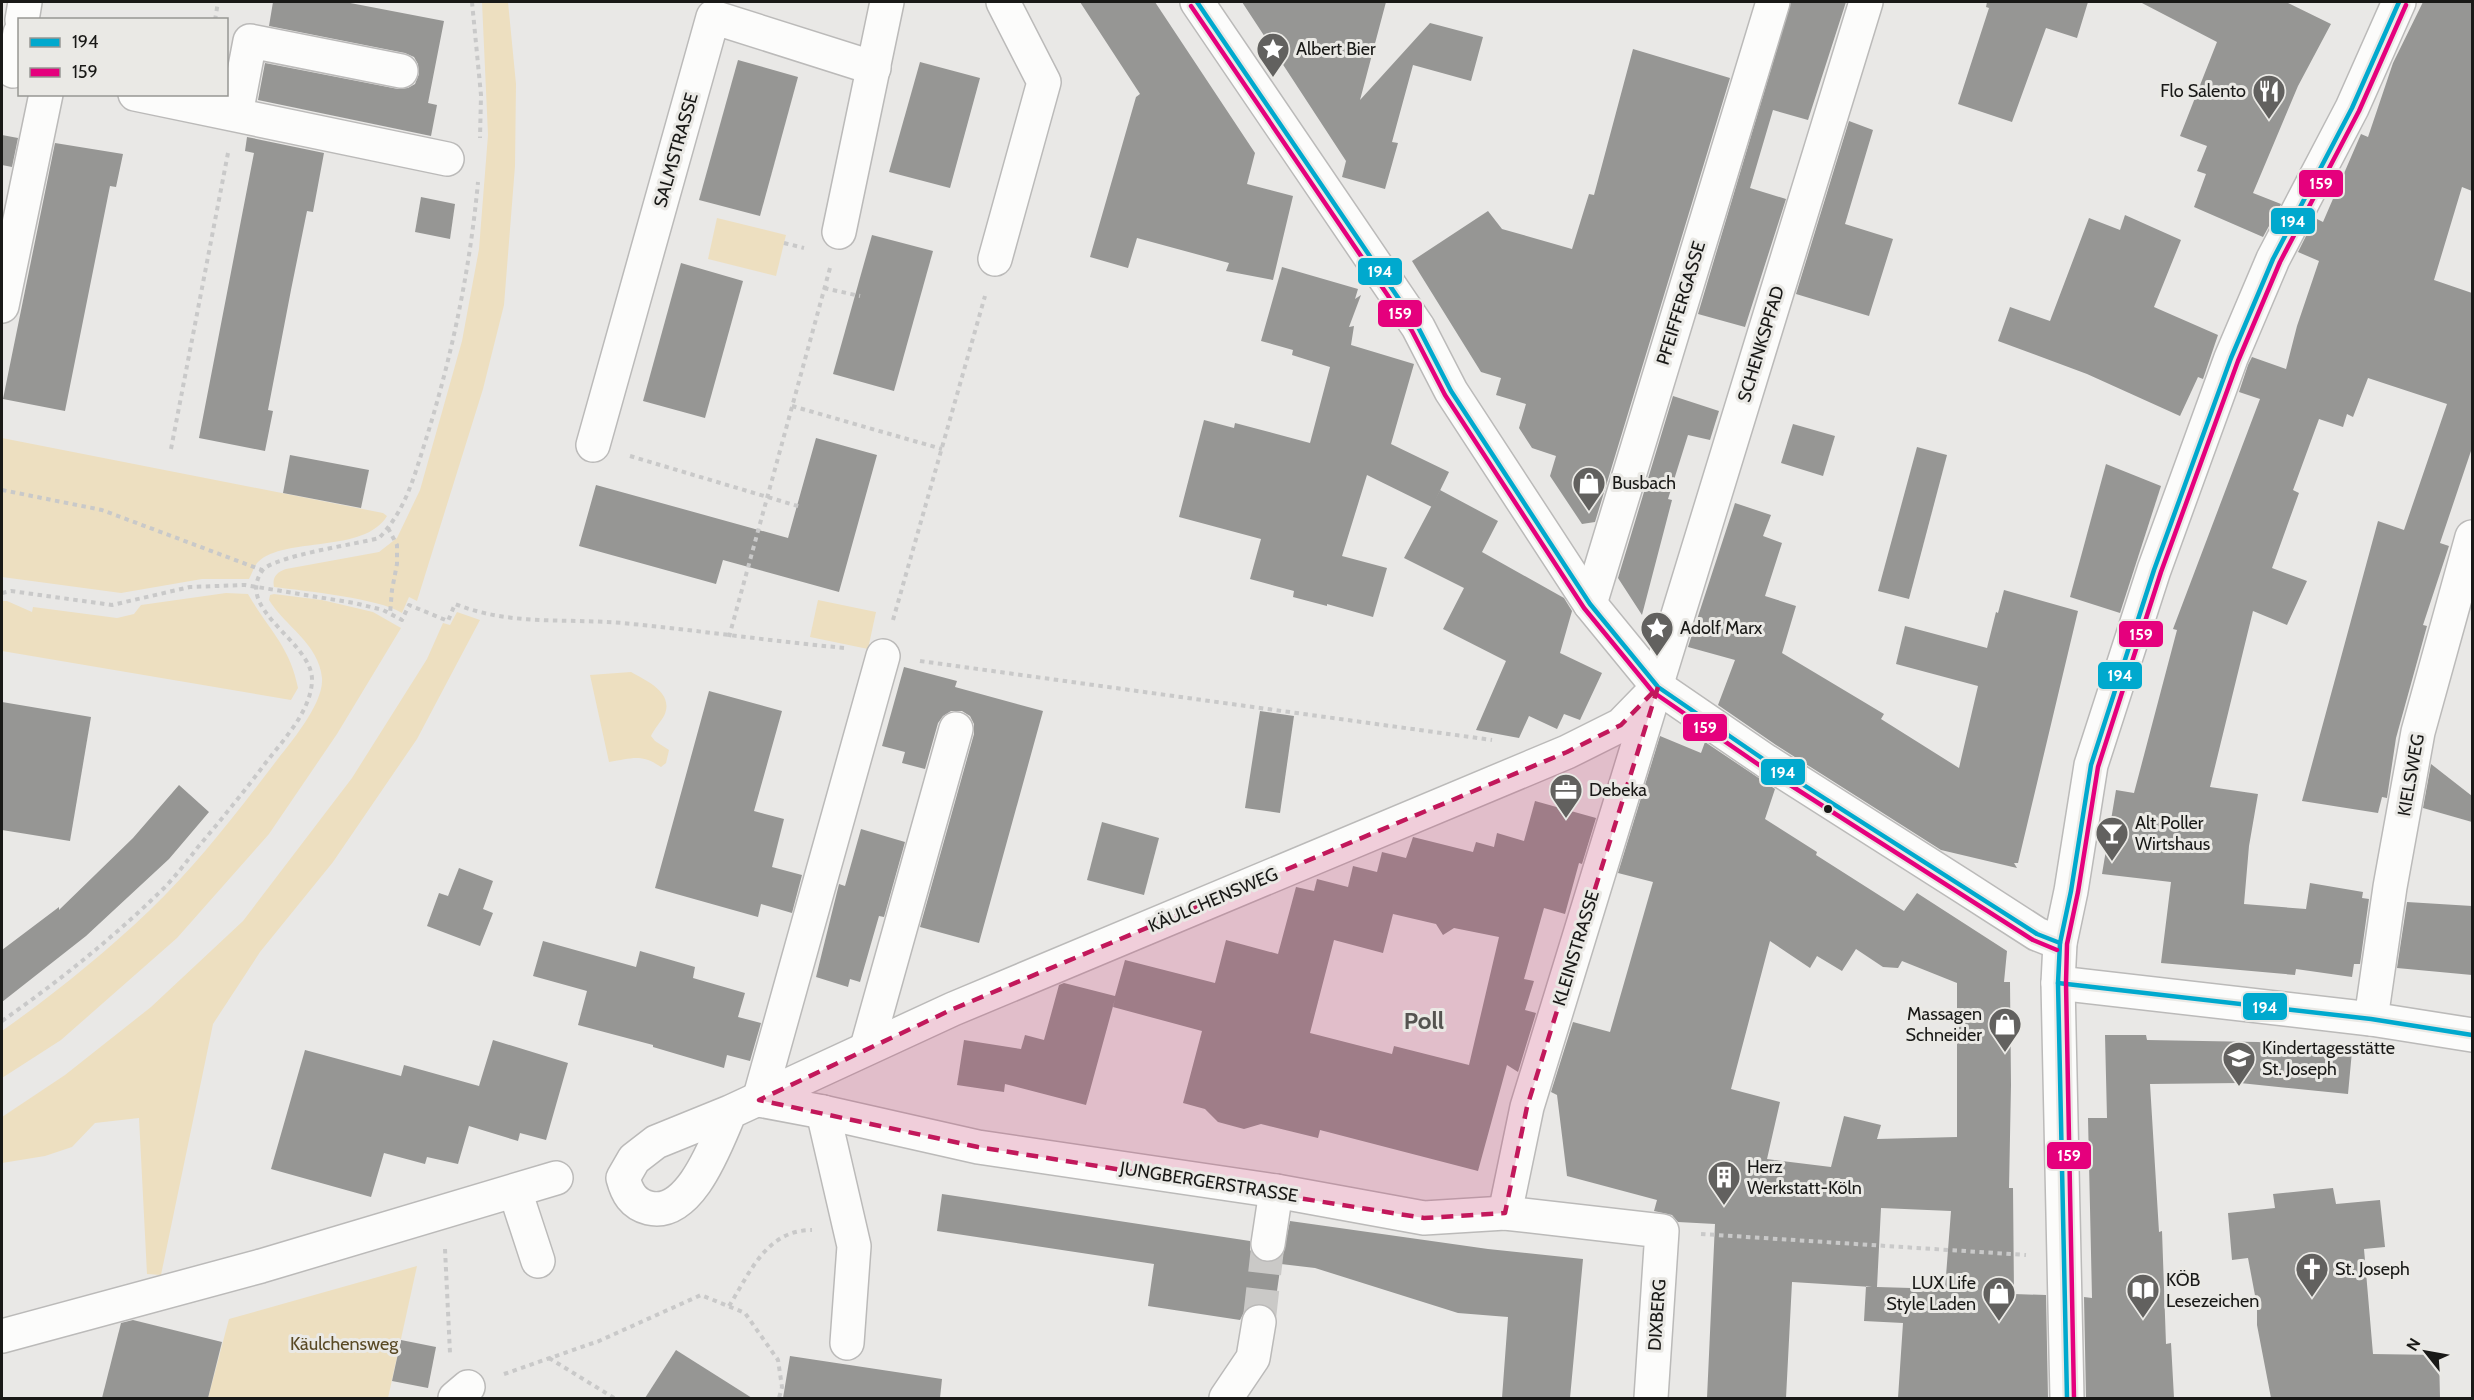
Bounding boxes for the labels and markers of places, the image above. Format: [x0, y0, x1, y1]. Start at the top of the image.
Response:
place icon: Albert Bier [1255, 31, 1291, 78]
place label: Albert Bier [1296, 38, 1376, 60]
restaurant icon: Flo Salento [2251, 73, 2287, 120]
place label: Flo Salento [2160, 80, 2246, 102]
shop icon: Busbach [1571, 465, 1607, 512]
place label: Busbach [1612, 472, 1676, 494]
place icon: Adolf Marx [1639, 610, 1675, 657]
place label: Adolf Marx [1680, 617, 1763, 639]
office icon: Debeka [1548, 772, 1584, 819]
place label: Debeka [1589, 779, 1647, 801]
unlabelled marker [1822, 803, 1834, 815]
place label: Alt Poller Wirtshaus [2135, 812, 2210, 855]
bar icon: Alt Poller Wirtshaus [2094, 815, 2130, 862]
place label: Massagen Schneider [1906, 1003, 1982, 1046]
shop icon: Massagen Schneider [1987, 1006, 2023, 1053]
place label: Kindertagesstätte St. Joseph [2262, 1037, 2395, 1080]
school or university icon: Kindertagesstätte St. Joseph [2221, 1040, 2257, 1087]
place label: Herz Werkstatt-Köln [1747, 1156, 1862, 1199]
building icon: Herz Werkstatt-Köln [1706, 1159, 1742, 1206]
church icon: St. Joseph [2294, 1251, 2330, 1298]
place label: St. Joseph [2335, 1258, 2410, 1280]
place label: KÖB Lesezeichen [2166, 1269, 2259, 1312]
place label: LUX Life Style Laden [1886, 1272, 1976, 1315]
library icon: KÖB Lesezeichen [2125, 1272, 2161, 1319]
shop icon: LUX Life Style Laden [1981, 1275, 2017, 1322]

